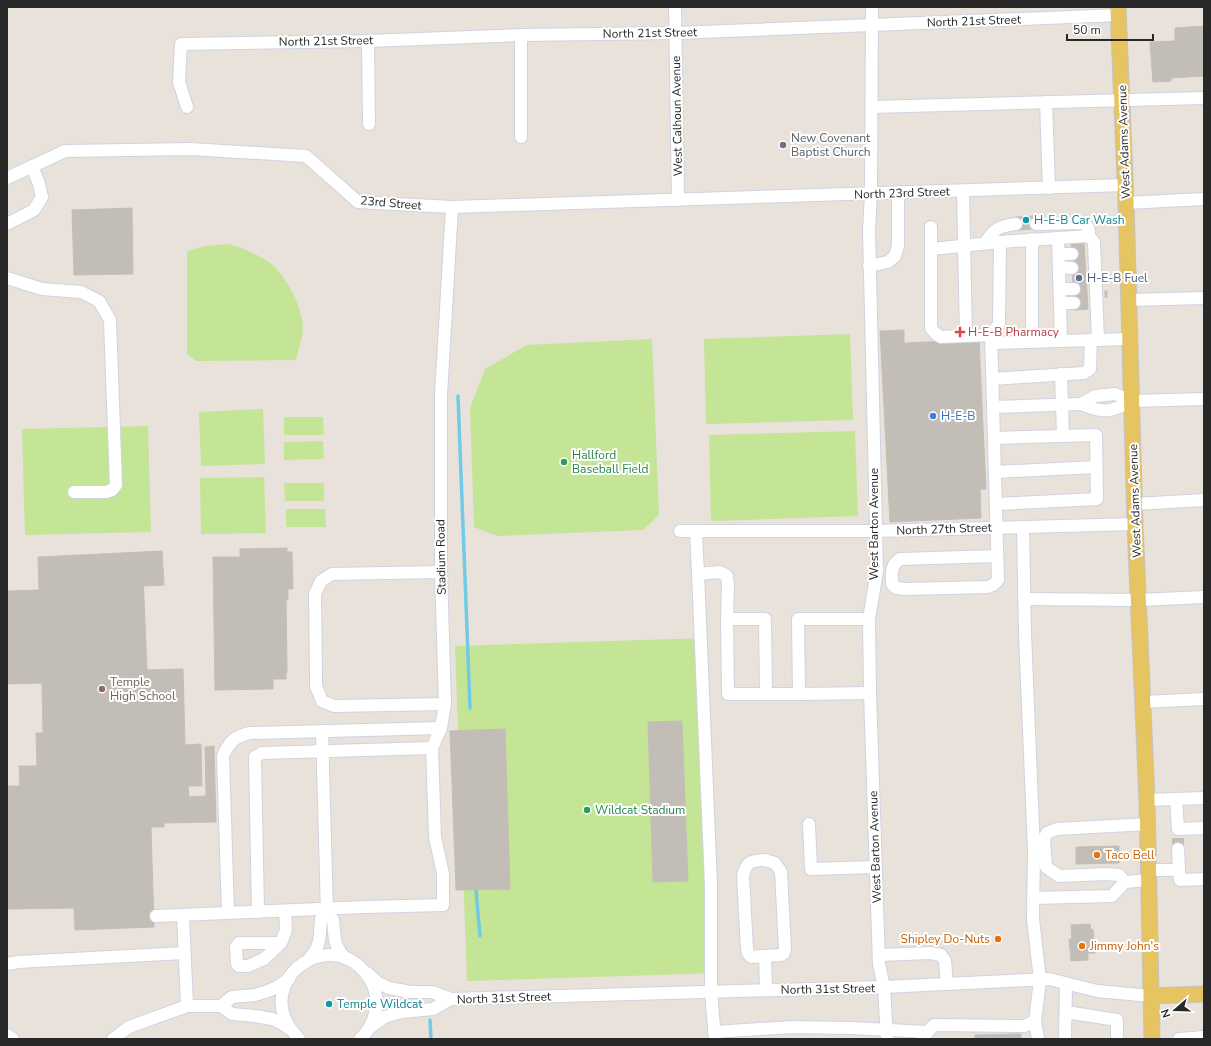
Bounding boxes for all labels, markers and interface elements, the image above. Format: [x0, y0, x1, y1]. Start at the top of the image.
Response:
street label: North 21st Street [927, 11, 1022, 31]
scale bar [1067, 16, 1153, 42]
text: 50 m [1073, 22, 1101, 38]
street label: North 21st Street [603, 24, 698, 42]
street label: North 21st Street [279, 32, 374, 50]
street label: West Calhoun Avenue [668, 56, 686, 176]
street label: West Adams Avenue [1114, 85, 1134, 199]
place label: New Covenant Baptist Church [791, 130, 871, 160]
marker: New Covenant Baptist Church [778, 140, 788, 150]
street label: North 23rd Street [854, 183, 951, 203]
street label: 23rd Street [360, 192, 423, 214]
place label: H-E-B Car Wash [1034, 212, 1125, 228]
marker: H-E-B Car Wash [1021, 215, 1031, 225]
place label: H-E-B Fuel [1087, 270, 1148, 286]
marker: H-E-B Fuel [1074, 273, 1084, 283]
place label: H-E-B Pharmacy [968, 324, 1060, 340]
marker: H-E-B Pharmacy [955, 327, 965, 337]
place label: H-E-B [941, 408, 975, 424]
marker: H-E-B [928, 411, 938, 421]
street label: West Adams Avenue [1125, 444, 1145, 558]
place label: Hallford Baseball Field [572, 447, 648, 477]
marker: Hallford Baseball Field [559, 457, 569, 467]
street label: West Barton Avenue [866, 468, 882, 580]
street label: Stadium Road [432, 519, 450, 595]
street label: North 27th Street [896, 519, 993, 539]
place label: Temple High School [110, 674, 176, 704]
marker: Temple High School [97, 684, 107, 694]
street label: West Barton Avenue [865, 790, 885, 904]
place label: Wildcat Stadium [595, 802, 685, 818]
marker: Wildcat Stadium [582, 805, 592, 815]
place label: Taco Bell [1105, 847, 1155, 863]
marker: Taco Bell [1092, 850, 1102, 860]
place label: Shipley Do-Nuts [901, 931, 990, 947]
marker: Shipley Do-Nuts [993, 934, 1003, 944]
place label: Jimmy John's [1089, 938, 1159, 954]
marker: Jimmy John's [1077, 941, 1087, 951]
street label: North 31st Street [781, 980, 876, 998]
street label: North 31st Street [457, 988, 552, 1008]
north arrow [1155, 990, 1195, 1030]
place label: Temple Wildcat [337, 996, 423, 1012]
marker: Temple Wildcat [324, 999, 334, 1009]
text: N [1158, 1007, 1175, 1020]

